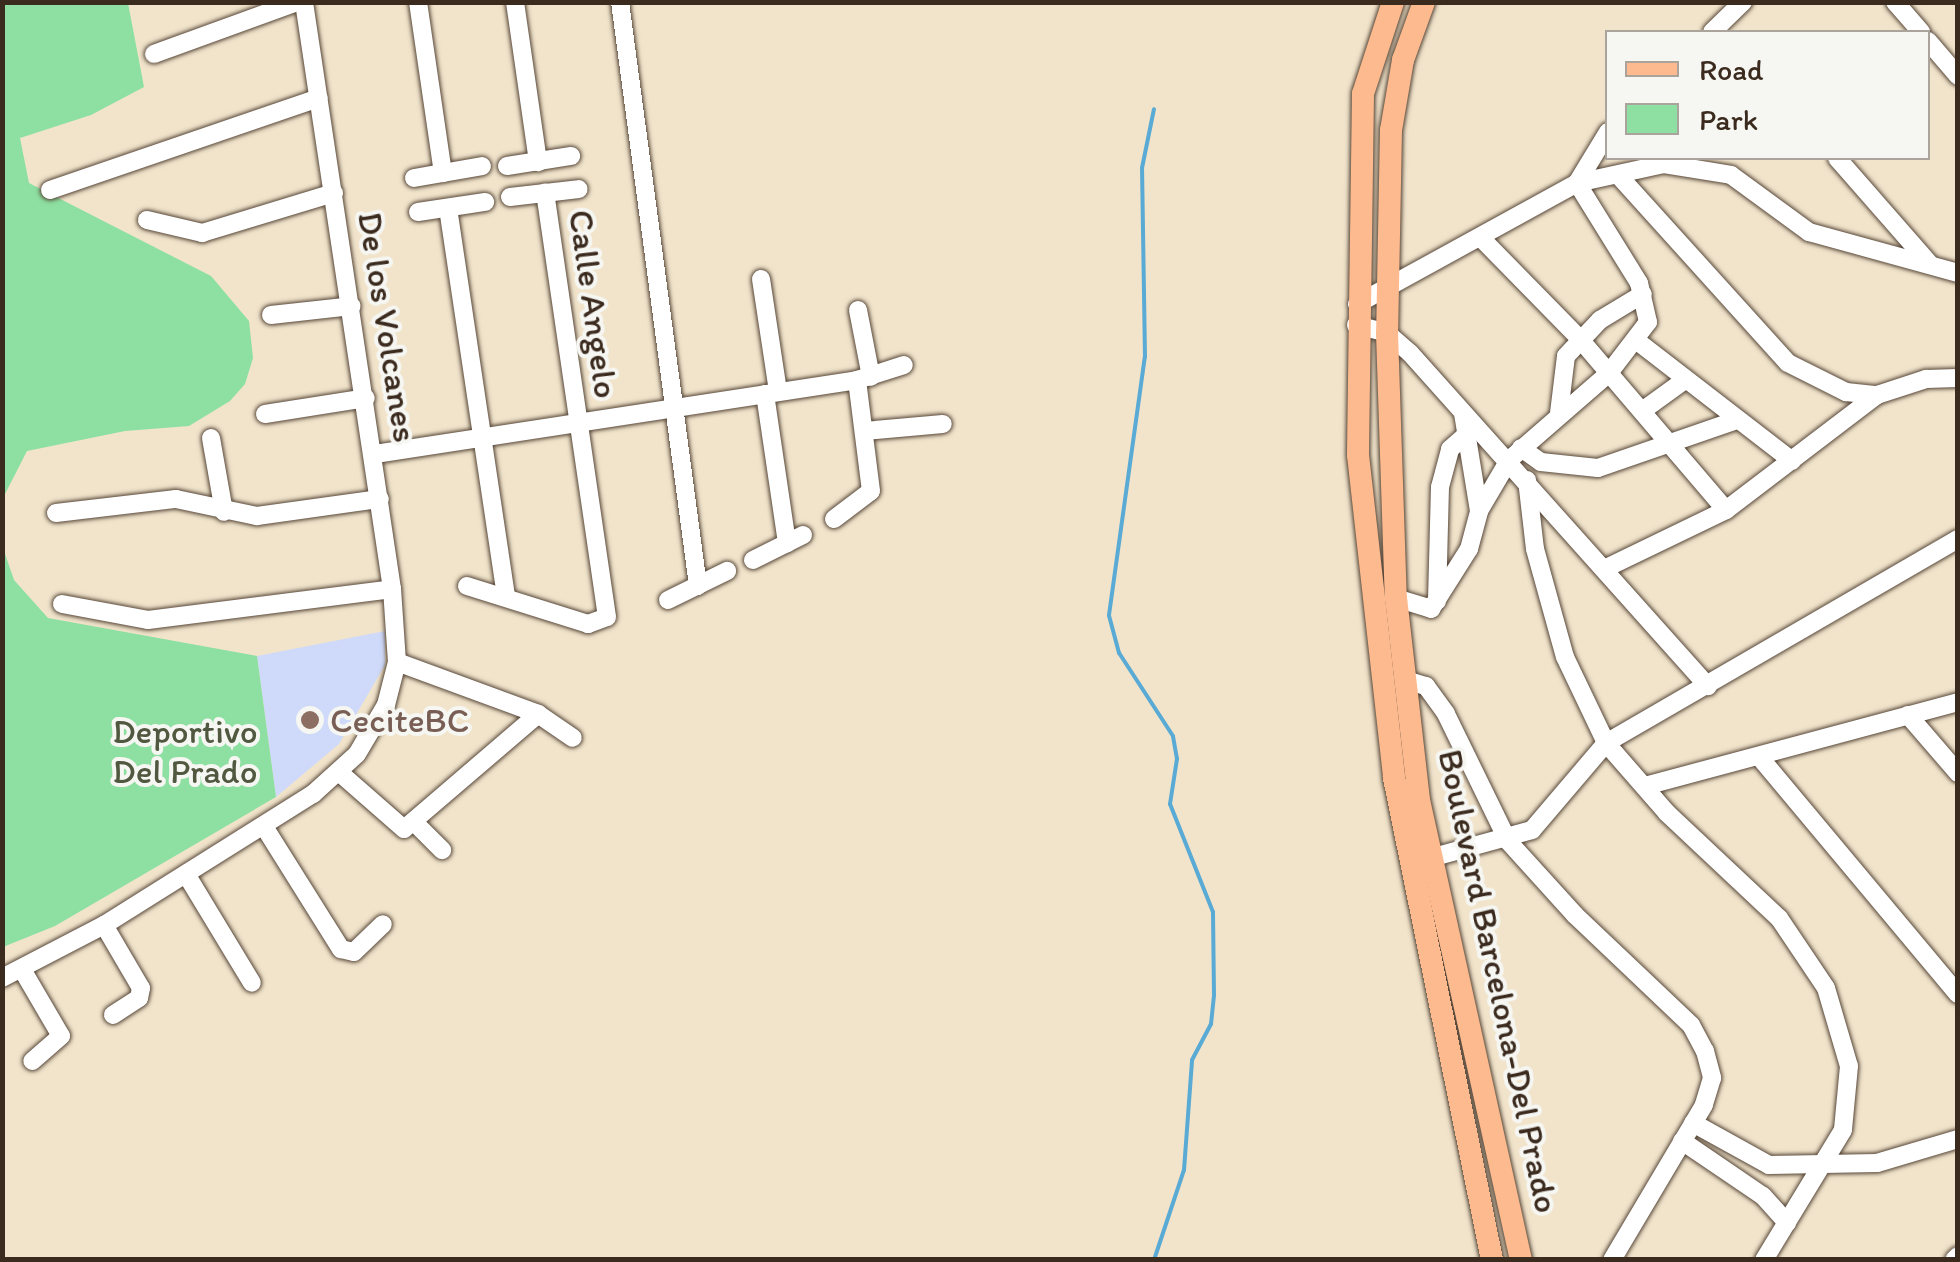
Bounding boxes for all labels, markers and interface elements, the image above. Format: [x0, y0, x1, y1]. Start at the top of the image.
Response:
legend [1605, 30, 1930, 160]
text: Road [1699, 51, 1764, 88]
text: Park [1699, 101, 1758, 138]
street label: Calle Angelo [560, 207, 628, 401]
street label: De los Volcanes [349, 209, 427, 445]
place label: CeciteBC [330, 699, 469, 741]
marker: CeciteBC [299, 709, 321, 731]
park label: Deportivo Del Prado [112, 710, 258, 792]
street label: Boulevard Barcelona-Del Prado [1429, 744, 1569, 1218]

